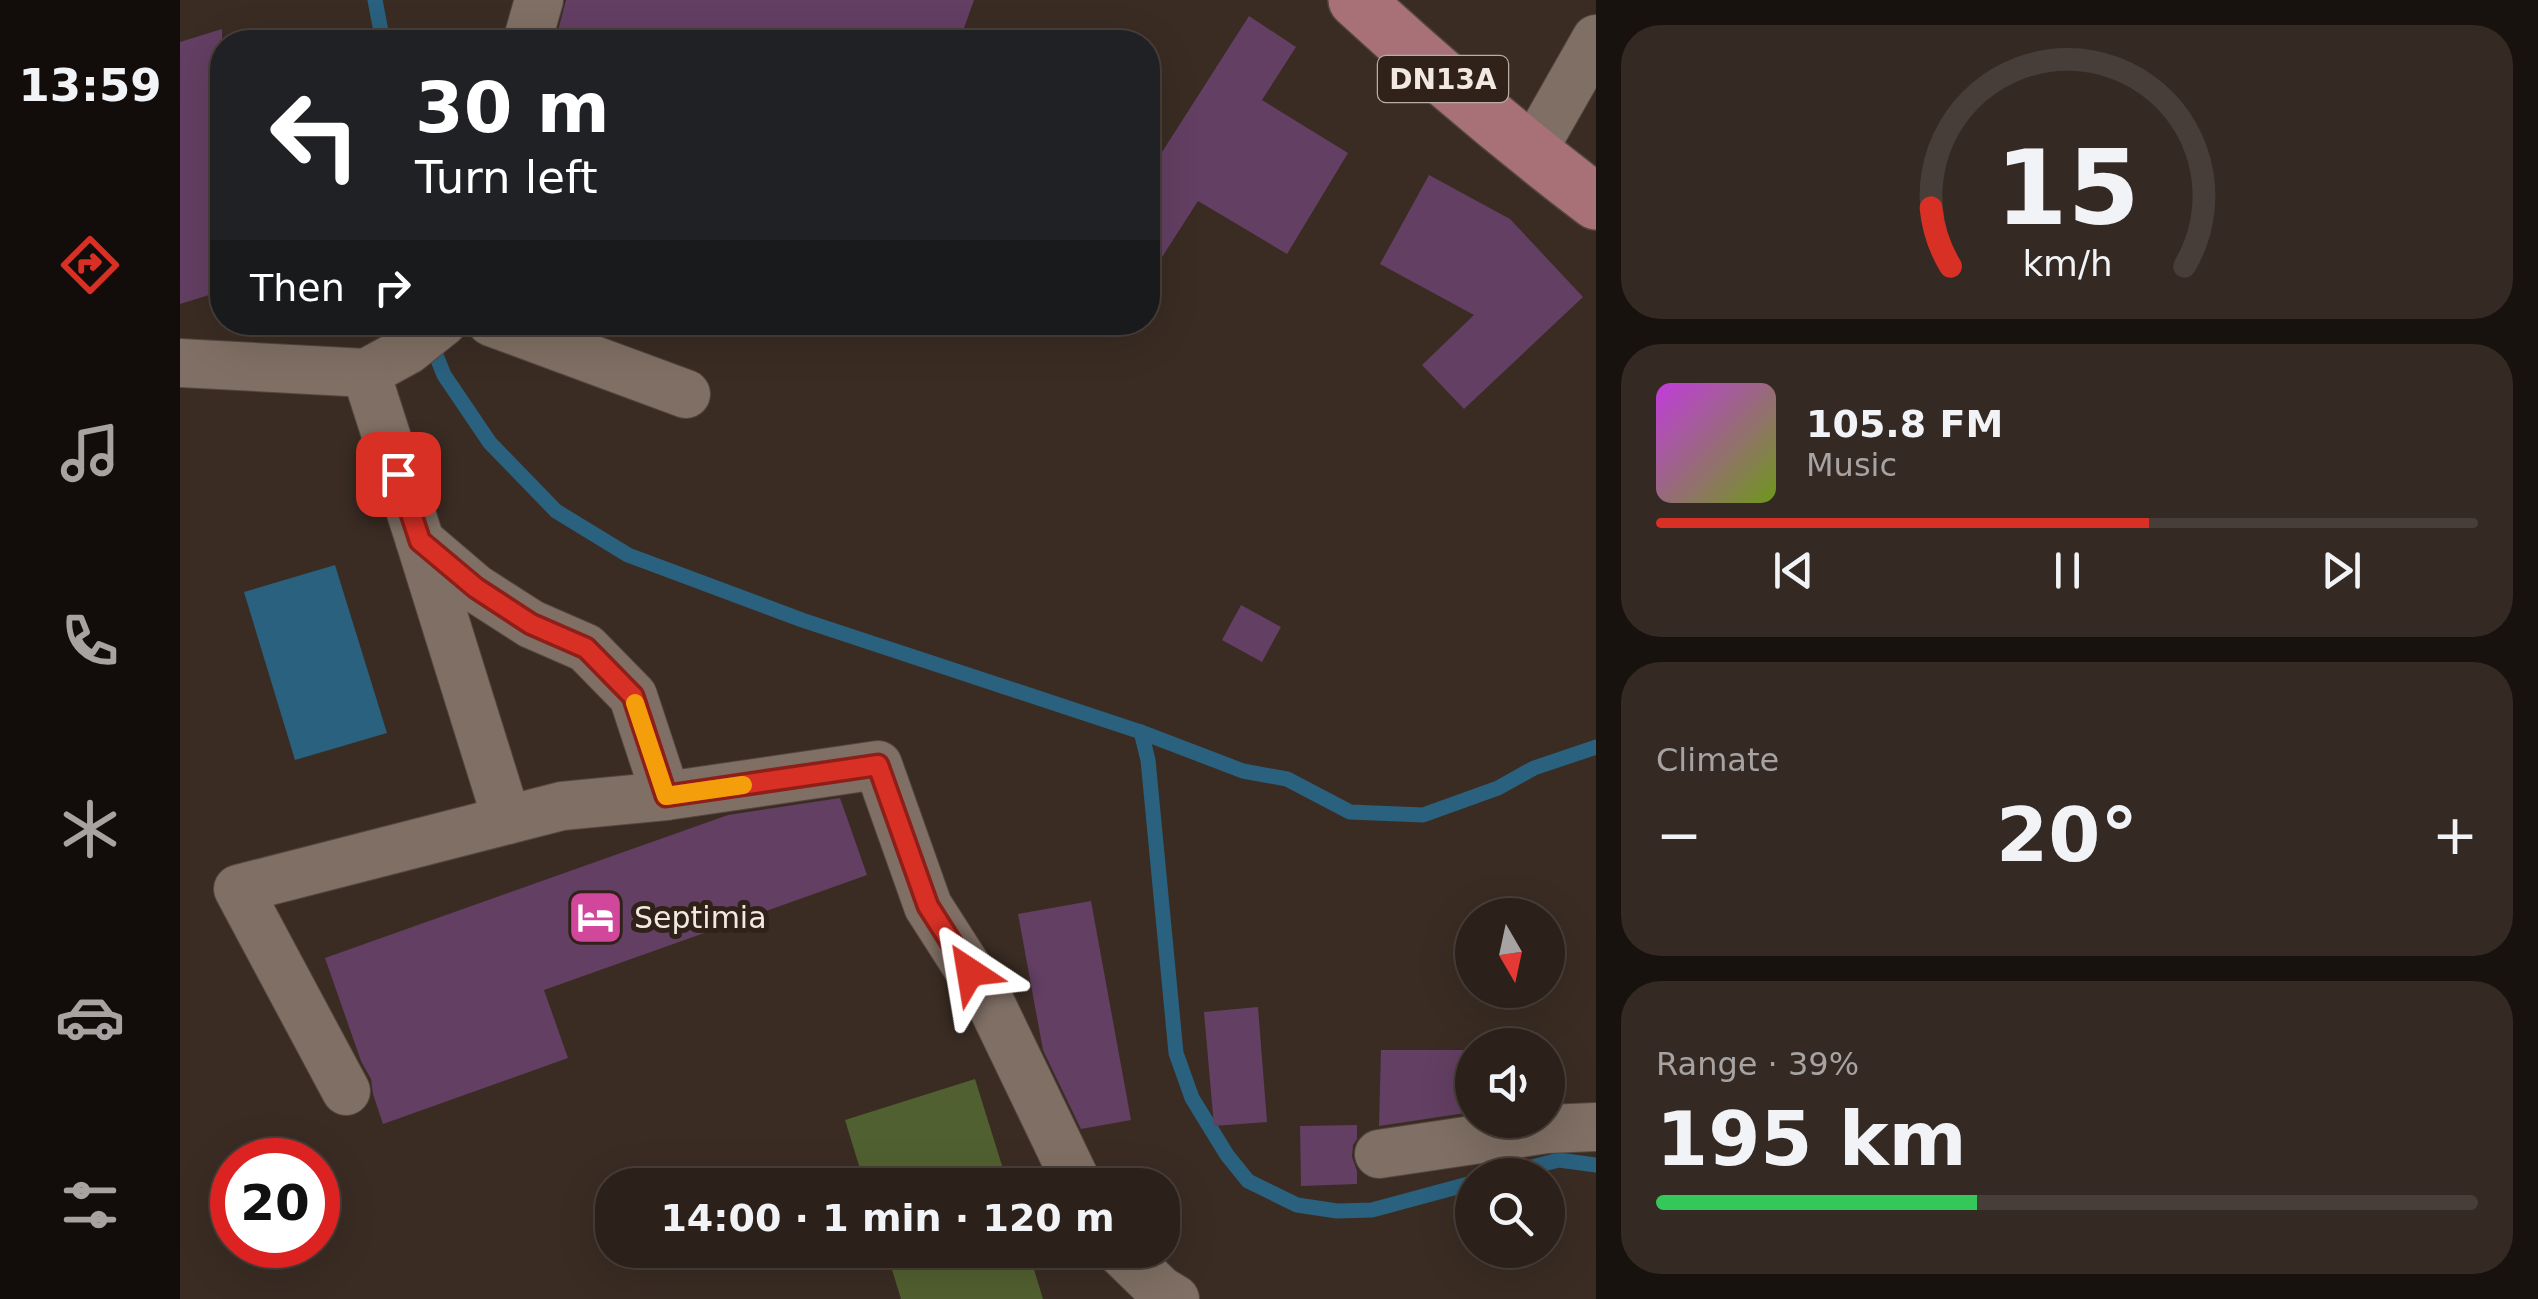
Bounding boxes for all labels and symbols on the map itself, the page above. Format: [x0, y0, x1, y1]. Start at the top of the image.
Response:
road number: DN13A [1378, 56, 1508, 102]
pin [356, 432, 441, 517]
hotel icon: Septimia [565, 887, 625, 947]
north arrow [1455, 898, 1565, 1008]
place label: Septimia [634, 900, 767, 935]
position arrow [918, 920, 1022, 1024]
speed limit sign: 20 [210, 1138, 340, 1268]

